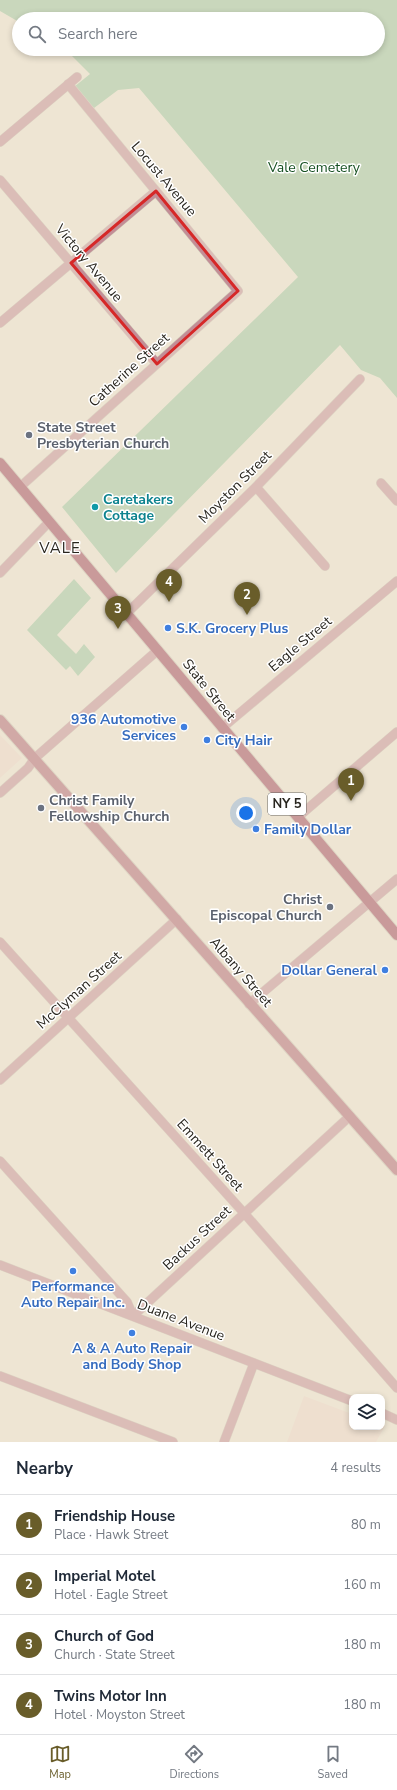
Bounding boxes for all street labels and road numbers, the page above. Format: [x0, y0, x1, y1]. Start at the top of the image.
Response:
street label: Locust Avenue [127, 137, 201, 221]
street label: Victory Avenue [50, 219, 127, 306]
street label: Catherine Street [85, 329, 173, 411]
street label: Moyston Street [194, 446, 276, 528]
street label: Eagle Street [264, 612, 336, 676]
street label: State Street [178, 655, 240, 725]
road number: NY 5 [268, 793, 306, 815]
street label: Albany Street [205, 933, 277, 1011]
street label: McClyman Street [32, 947, 126, 1033]
street label: Emmett Street [172, 1115, 248, 1195]
street label: Backus Street [159, 1201, 235, 1275]
street label: Duane Avenue [135, 1295, 227, 1345]

